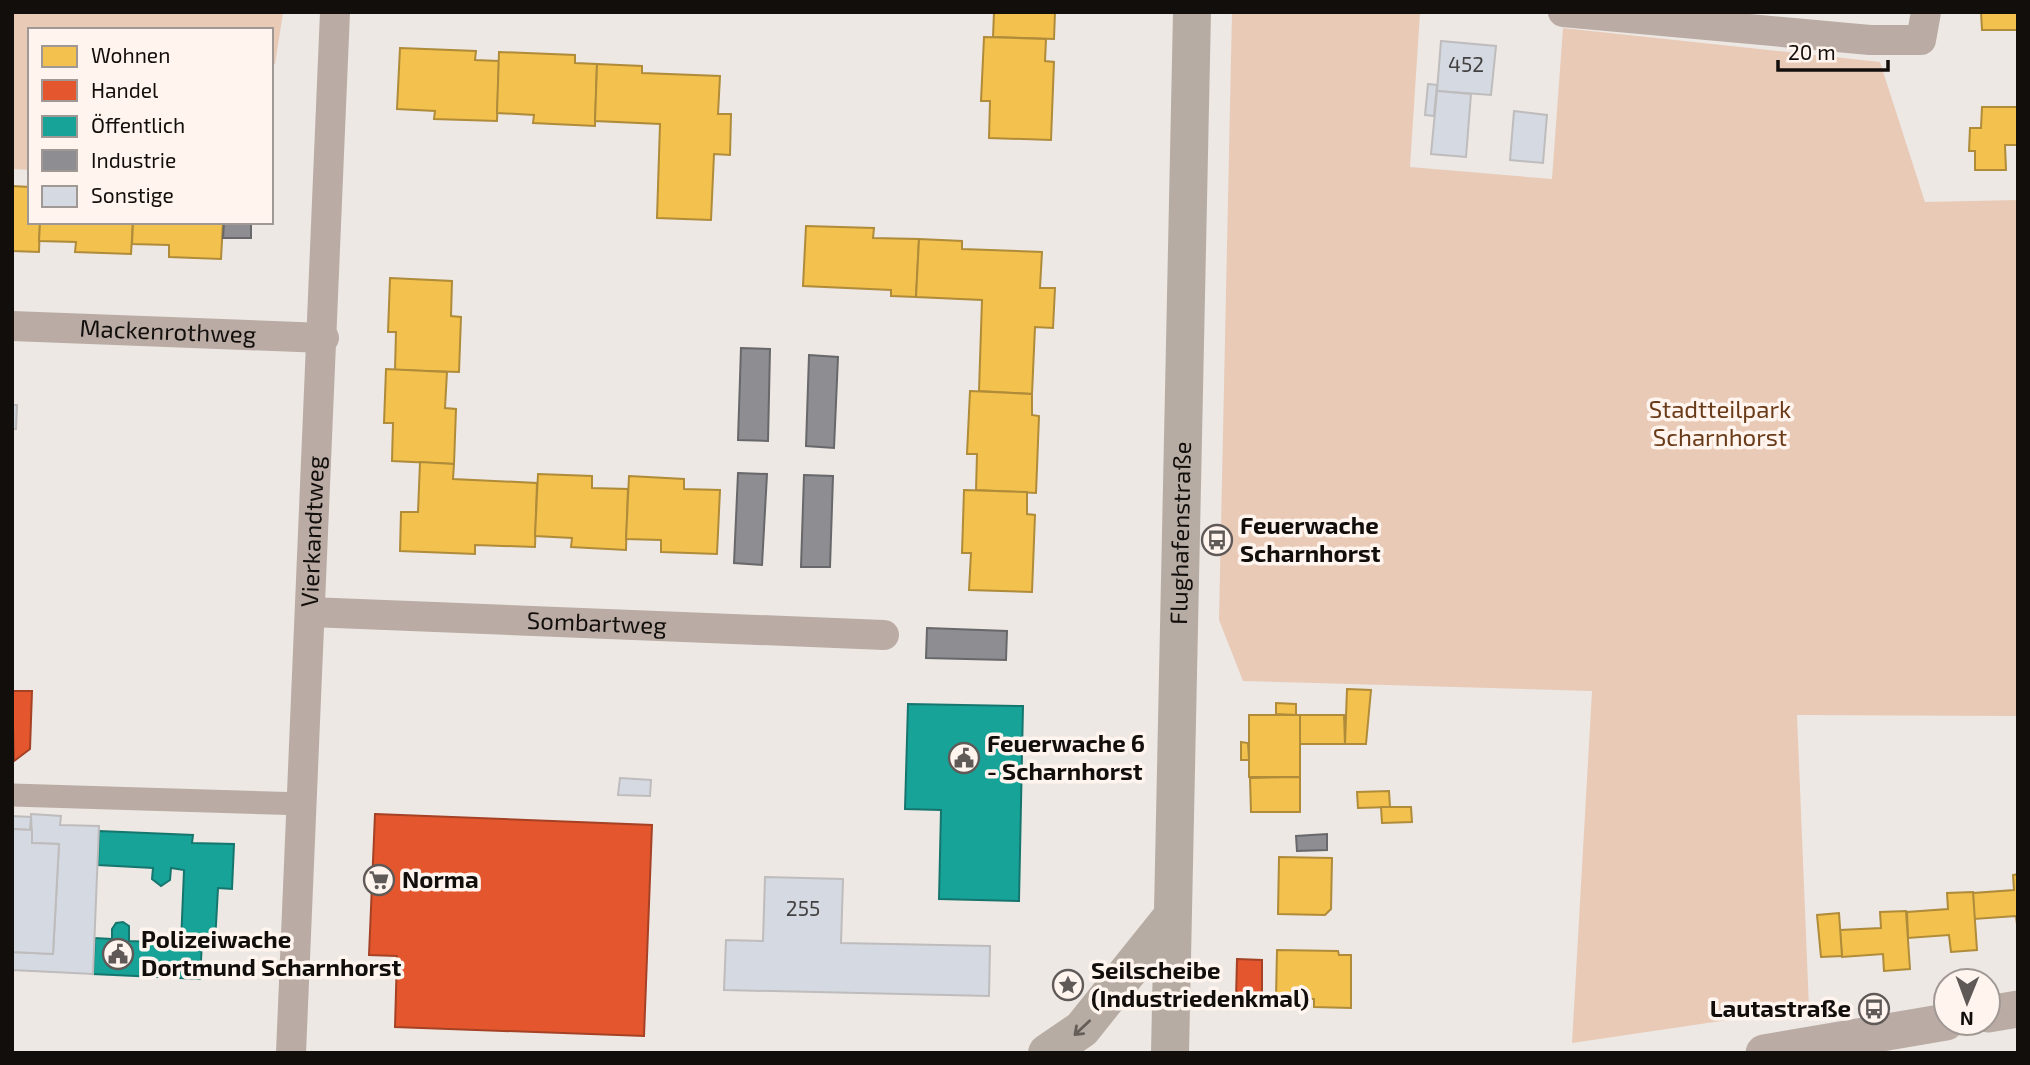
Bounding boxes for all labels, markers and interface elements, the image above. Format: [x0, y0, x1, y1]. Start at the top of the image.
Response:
legend [28, 28, 273, 224]
scale bar [1778, 28, 1888, 72]
text: 20 m [1788, 39, 1836, 64]
text: Wohnen [91, 42, 170, 67]
house number: 452 [1448, 51, 1484, 76]
text: Handel [91, 77, 159, 102]
text: Öffentlich [91, 112, 185, 137]
text: Industrie [91, 147, 176, 172]
text: Sonstige [91, 182, 174, 207]
street label: Mackenrothweg [79, 313, 257, 348]
park label: Stadtteilpark Scharnhorst [1649, 394, 1791, 451]
street label: Flughafenstraße [1163, 441, 1196, 625]
street label: Vierkandtweg [294, 455, 329, 608]
place label: Feuerwache Scharnhorst [1240, 510, 1381, 567]
bus stop icon: Feuerwache Scharnhorst [1200, 523, 1234, 557]
street label: Sombartweg [526, 605, 667, 639]
place label: Feuerwache 6 - Scharnhorst [987, 728, 1145, 785]
public building icon: Feuerwache 6 - Scharnhorst [947, 741, 981, 775]
supermarket icon: Norma [362, 863, 396, 897]
place label: Norma [402, 864, 479, 893]
house number: 255 [786, 895, 820, 920]
place label: Polizeiwache Dortmund Scharnhorst [141, 924, 402, 981]
public building icon: Polizeiwache Dortmund Scharnhorst [101, 937, 135, 971]
place label: Seilscheibe (Industriedenkmal) [1091, 955, 1309, 1012]
north arrow [1932, 967, 2002, 1037]
place icon: Seilscheibe (Industriedenkmal) [1051, 968, 1085, 1002]
bus stop icon: Lautastraße [1857, 992, 1891, 1026]
place label: Lautastraße [1710, 993, 1851, 1022]
text: N [1960, 1008, 1974, 1031]
one-way arrow [1074, 1019, 1091, 1036]

